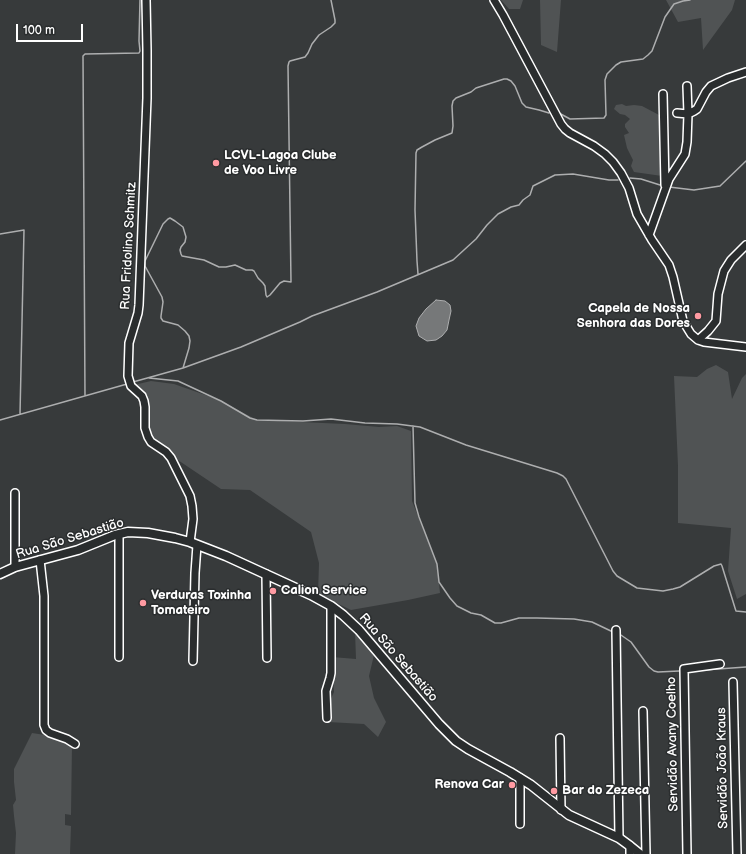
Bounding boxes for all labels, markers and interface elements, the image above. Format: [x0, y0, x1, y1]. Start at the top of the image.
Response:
scale bar [18, 16, 85, 42]
text: 100 m [23, 23, 55, 38]
place label: LCVL-Lagoa Clube de Voo Livre [224, 148, 337, 179]
marker: LCVL-Lagoa Clube de Voo Livre [211, 158, 221, 168]
street label: Rua Fridolino Schmitz [118, 182, 140, 310]
place label: Capela de Nossa Senhora das Dores [577, 301, 690, 332]
marker: Capela de Nossa Senhora das Dores [693, 311, 703, 321]
street label: Rua São Sebastião [14, 515, 126, 563]
place label: Calion Service [281, 583, 367, 599]
marker: Calion Service [268, 586, 278, 596]
place label: Verduras Toxinha Tomateiro [151, 588, 251, 619]
marker: Verduras Toxinha Tomateiro [138, 598, 148, 608]
street label: Rua São Sebastião [355, 611, 441, 705]
street label: Servidão Avany Coelho [664, 676, 682, 812]
street label: Servidão João Kraus [714, 707, 732, 829]
place label: Renova Car [434, 777, 504, 793]
marker: Renova Car [507, 780, 517, 790]
place label: Bar do Zezeca [562, 783, 649, 799]
marker: Bar do Zezeca [549, 786, 559, 796]

